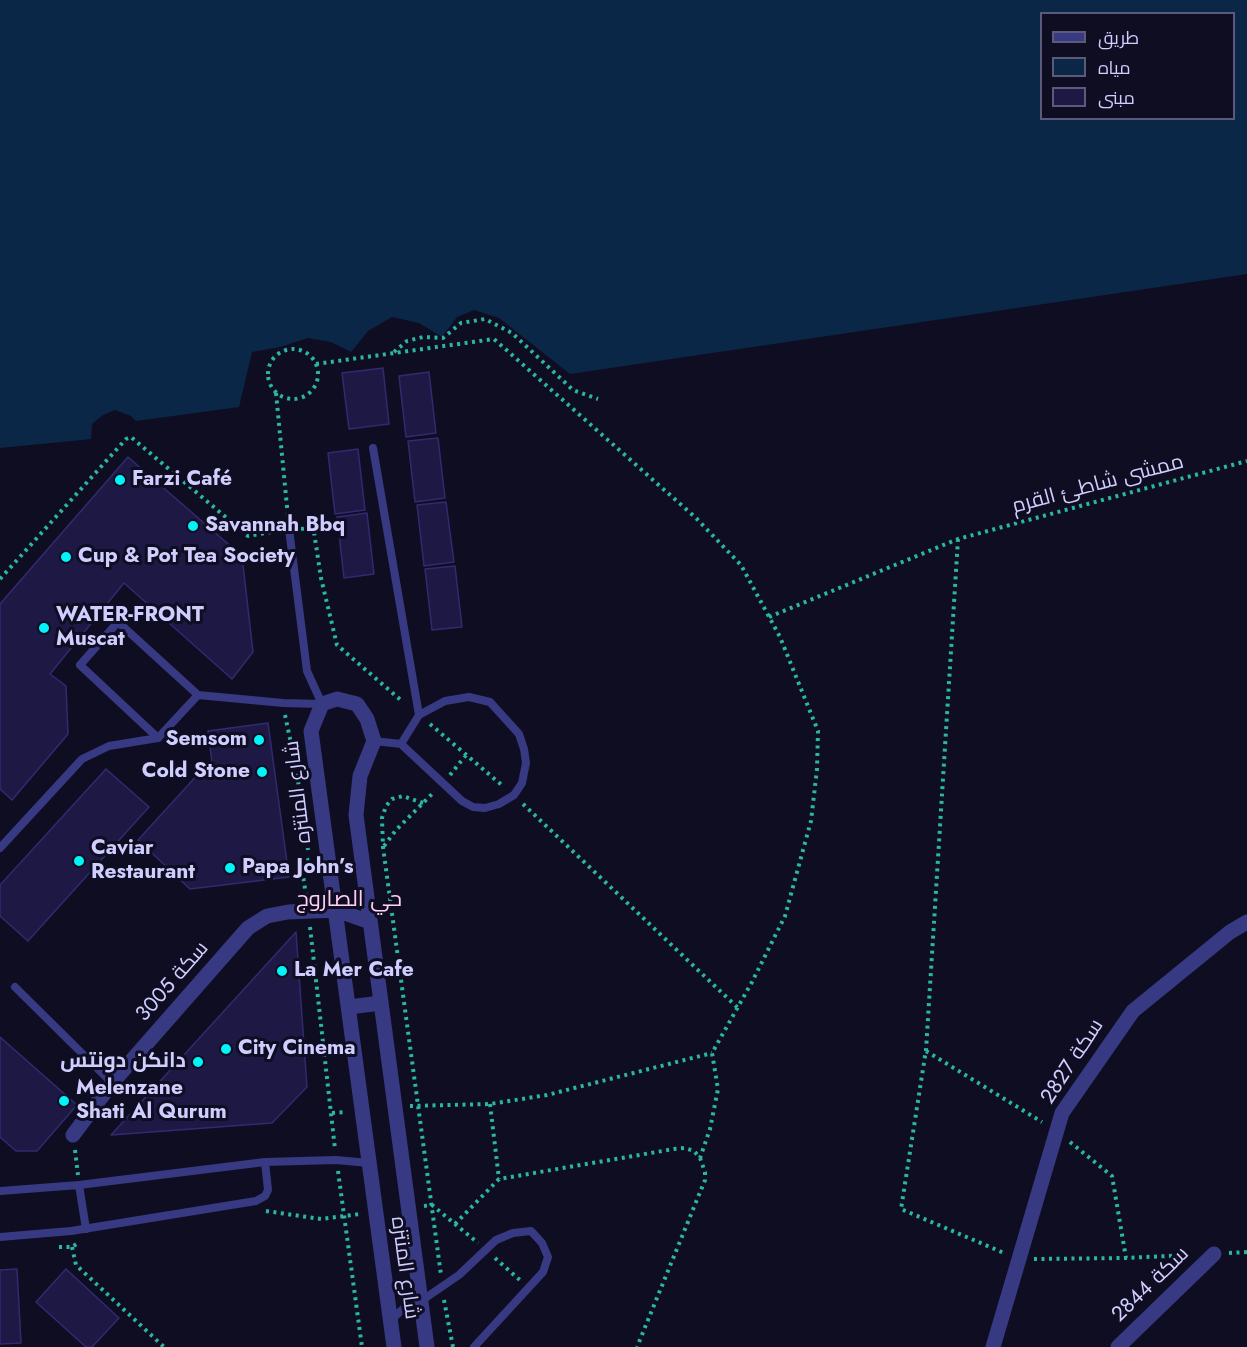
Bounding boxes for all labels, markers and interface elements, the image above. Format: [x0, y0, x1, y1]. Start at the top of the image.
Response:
legend [1040, 12, 1235, 120]
text: طريق [1098, 25, 1139, 51]
text: مياه [1098, 55, 1131, 81]
text: مبنى [1098, 85, 1135, 111]
street label: ممشى شاطئ القرم [1009, 450, 1187, 520]
place label: Farzi Café [132, 467, 232, 493]
marker: Farzi Café [113, 473, 127, 487]
place label: Savannah Bbq [205, 513, 345, 539]
marker: Savannah Bbq [186, 519, 200, 533]
place label: Cup & Pot Tea Society [78, 544, 295, 570]
marker: Cup & Pot Tea Society [59, 550, 73, 564]
place label: WATER-FRONT Muscat [56, 603, 204, 653]
marker: WATER-FRONT Muscat [37, 621, 51, 635]
place label: Semsom [165, 727, 247, 753]
marker: Semsom [252, 733, 266, 747]
street label: شارع المنتزه [280, 739, 318, 845]
place label: Cold Stone [142, 759, 250, 785]
marker: Cold Stone [255, 765, 269, 779]
place label: Caviar Restaurant [91, 836, 195, 886]
marker: Caviar Restaurant [72, 854, 86, 868]
place label: Papa John’s [242, 855, 353, 881]
marker: Papa John’s [223, 861, 237, 875]
district label: حي الصاروج [296, 888, 402, 914]
street label: سكة 3005 [131, 937, 215, 1027]
place label: La Mer Cafe [294, 958, 414, 984]
marker: La Mer Cafe [275, 964, 289, 978]
street label: سكة 2827 [1036, 1015, 1110, 1109]
place label: City Cinema [238, 1036, 356, 1062]
marker: City Cinema [219, 1042, 233, 1056]
place label: دانكن دونتس [60, 1049, 186, 1075]
marker: دانكن دونتس [191, 1055, 205, 1069]
place label: Melenzane Shati Al Qurum [76, 1076, 227, 1126]
marker: Melenzane Shati Al Qurum [57, 1094, 71, 1108]
street label: شارع المنتزه [384, 1215, 424, 1321]
street label: سكة 2844 [1107, 1242, 1195, 1328]

